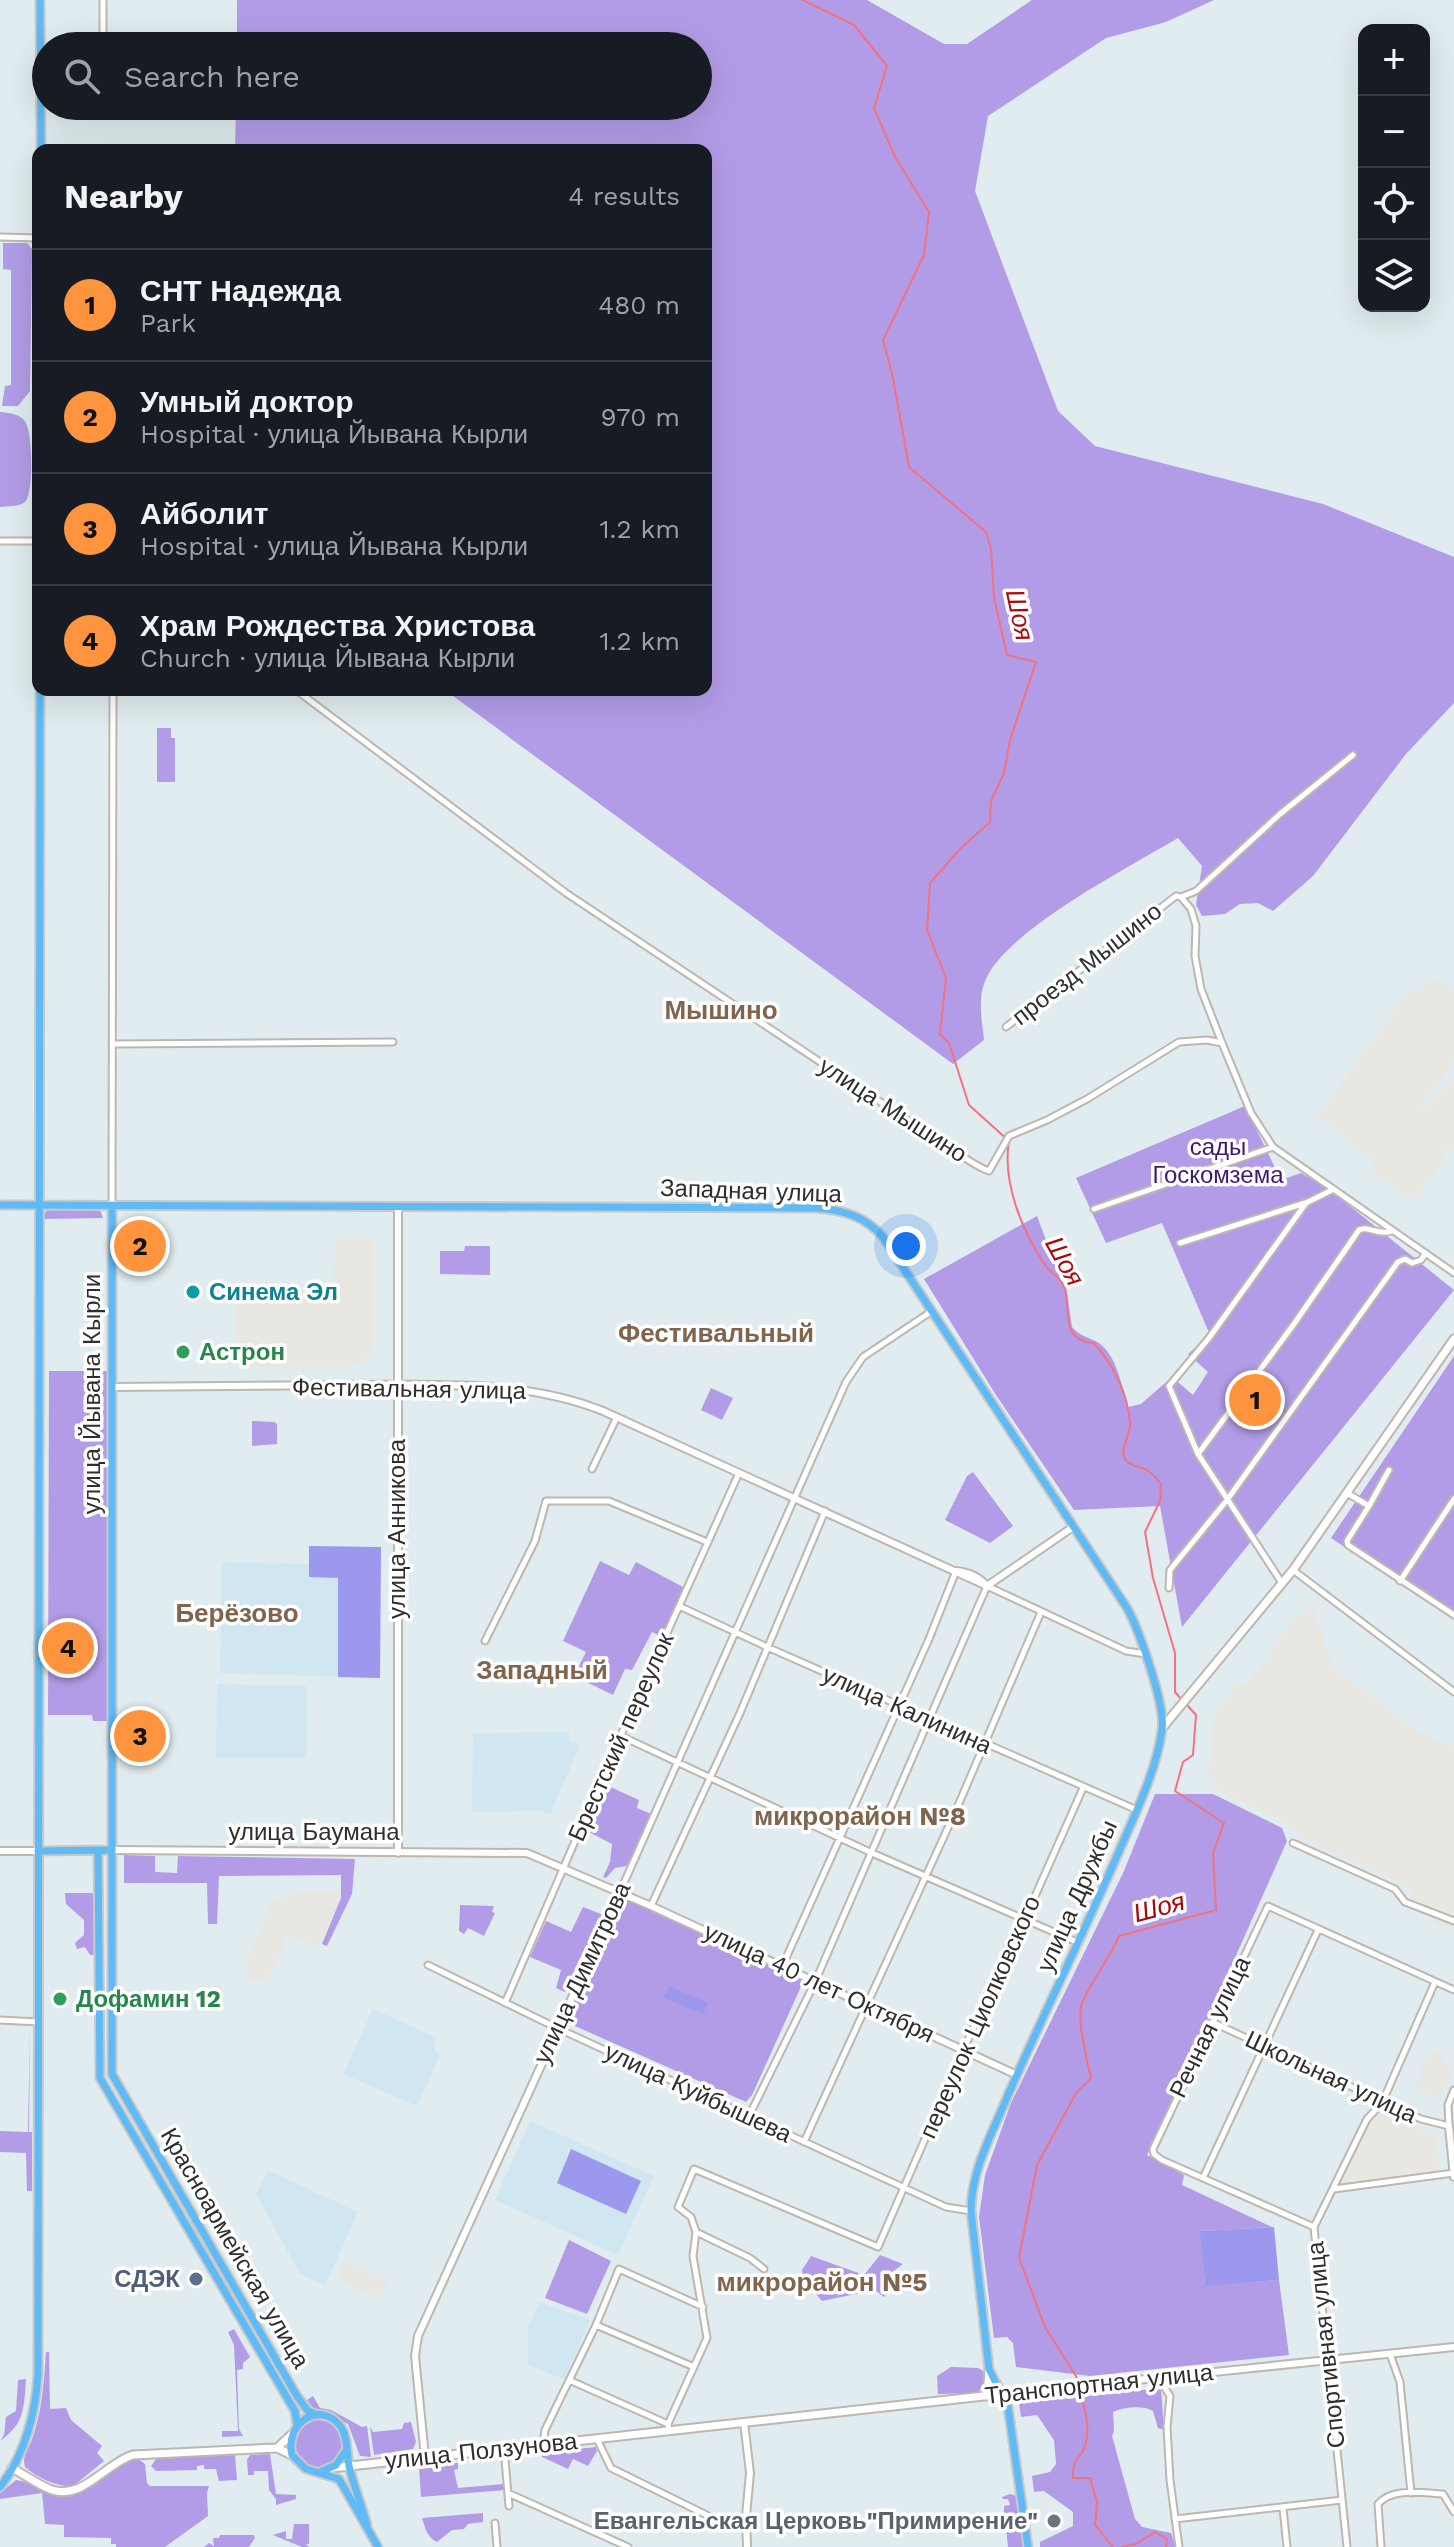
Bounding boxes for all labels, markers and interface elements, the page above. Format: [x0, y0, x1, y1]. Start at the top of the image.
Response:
map controls [1358, 24, 1430, 312]
button: + [1358, 24, 1430, 96]
search box [32, 32, 712, 120]
icon: search [60, 54, 104, 98]
text: Search here [124, 59, 300, 94]
button: − [1358, 96, 1430, 168]
button: locate [1358, 168, 1430, 240]
text: Nearby [64, 176, 183, 216]
text: 4 results [568, 181, 680, 211]
button: layers [1358, 240, 1430, 312]
text: СНТ Надежда [140, 273, 341, 308]
text: 1 [84, 290, 96, 320]
text: 480 m [598, 290, 680, 320]
text: Park [140, 308, 196, 338]
text: Умный доктор [140, 384, 353, 419]
text: 2 [82, 402, 98, 432]
text: 970 m [601, 402, 680, 432]
text: Hospital · улица Йывана Кырли [140, 419, 528, 449]
text: Айболит [140, 496, 268, 531]
text: 3 [82, 514, 98, 544]
text: 1.2 km [599, 514, 680, 544]
text: Hospital · улица Йывана Кырли [140, 531, 528, 561]
water label: Шоя [1000, 587, 1040, 644]
text: Храм Рождества Христова [140, 608, 535, 643]
text: 4 [82, 626, 98, 656]
text: 1.2 km [599, 626, 680, 656]
text: Church · улица Йывана Кырли [140, 643, 515, 673]
street label: проезд Мышино [1007, 897, 1167, 1031]
district label: Мышино [664, 995, 778, 1025]
street label: улица Мышино [814, 1052, 972, 1168]
park label: сады Госкомзема [1152, 1133, 1284, 1189]
street label: Западная улица [660, 1174, 843, 1208]
pin: 2 [114, 1216, 166, 1276]
your location [886, 1226, 926, 1266]
water label: Шоя [1039, 1231, 1091, 1291]
street label: улица Йывана Кырли [78, 1274, 106, 1514]
place label: Синема Эл [209, 1278, 338, 1306]
marker: Синема Эл [184, 1283, 202, 1301]
district label: Фестивальный [618, 1318, 814, 1348]
place label: Астрон [199, 1338, 285, 1366]
marker: Астрон [174, 1343, 192, 1361]
pin: 1 [1229, 1370, 1281, 1430]
street label: Фестивальная улица [292, 1373, 527, 1405]
street label: улица Анникова [383, 1438, 411, 1619]
district label: Берёзово [175, 1598, 299, 1628]
pin: 4 [42, 1618, 94, 1678]
street label: Брестский переулок [562, 1628, 680, 1845]
district label: Западный [476, 1655, 608, 1685]
street label: улица Калинина [818, 1660, 996, 1760]
pin: 3 [114, 1706, 166, 1766]
district label: микрорайон №8 [754, 1801, 966, 1831]
street label: улица Дружбы [1031, 1816, 1123, 1976]
street label: улица Баумана [228, 1818, 400, 1846]
street label: улица Димитрова [528, 1877, 637, 2068]
water label: Шоя [1130, 1886, 1188, 1928]
street label: переулок Циолковского [914, 1891, 1046, 2143]
street label: улица 40 лет Октября [699, 1917, 939, 2049]
street label: Речная улица [1164, 1951, 1257, 2102]
place label: Дофамин 12 [76, 1985, 221, 2013]
marker: Дофамин 12 [51, 1990, 69, 2008]
street label: Школьная улица [1241, 2025, 1422, 2129]
street label: улица Куйбышева [600, 2037, 796, 2149]
street label: Красноармейская улица [155, 2123, 316, 2374]
street label: Спортивная улица [1301, 2240, 1351, 2450]
place label: СДЭК [114, 2265, 180, 2293]
district label: микрорайон №5 [717, 2267, 927, 2297]
marker: СДЭК [187, 2270, 205, 2288]
street label: Транспортная улица [984, 2358, 1215, 2410]
street label: улица Ползунова [383, 2427, 579, 2475]
place label: Евангельская Церковь"Примирение" [594, 2507, 1038, 2535]
marker: Евангельская Церковь"Примирение" [1045, 2512, 1063, 2530]

